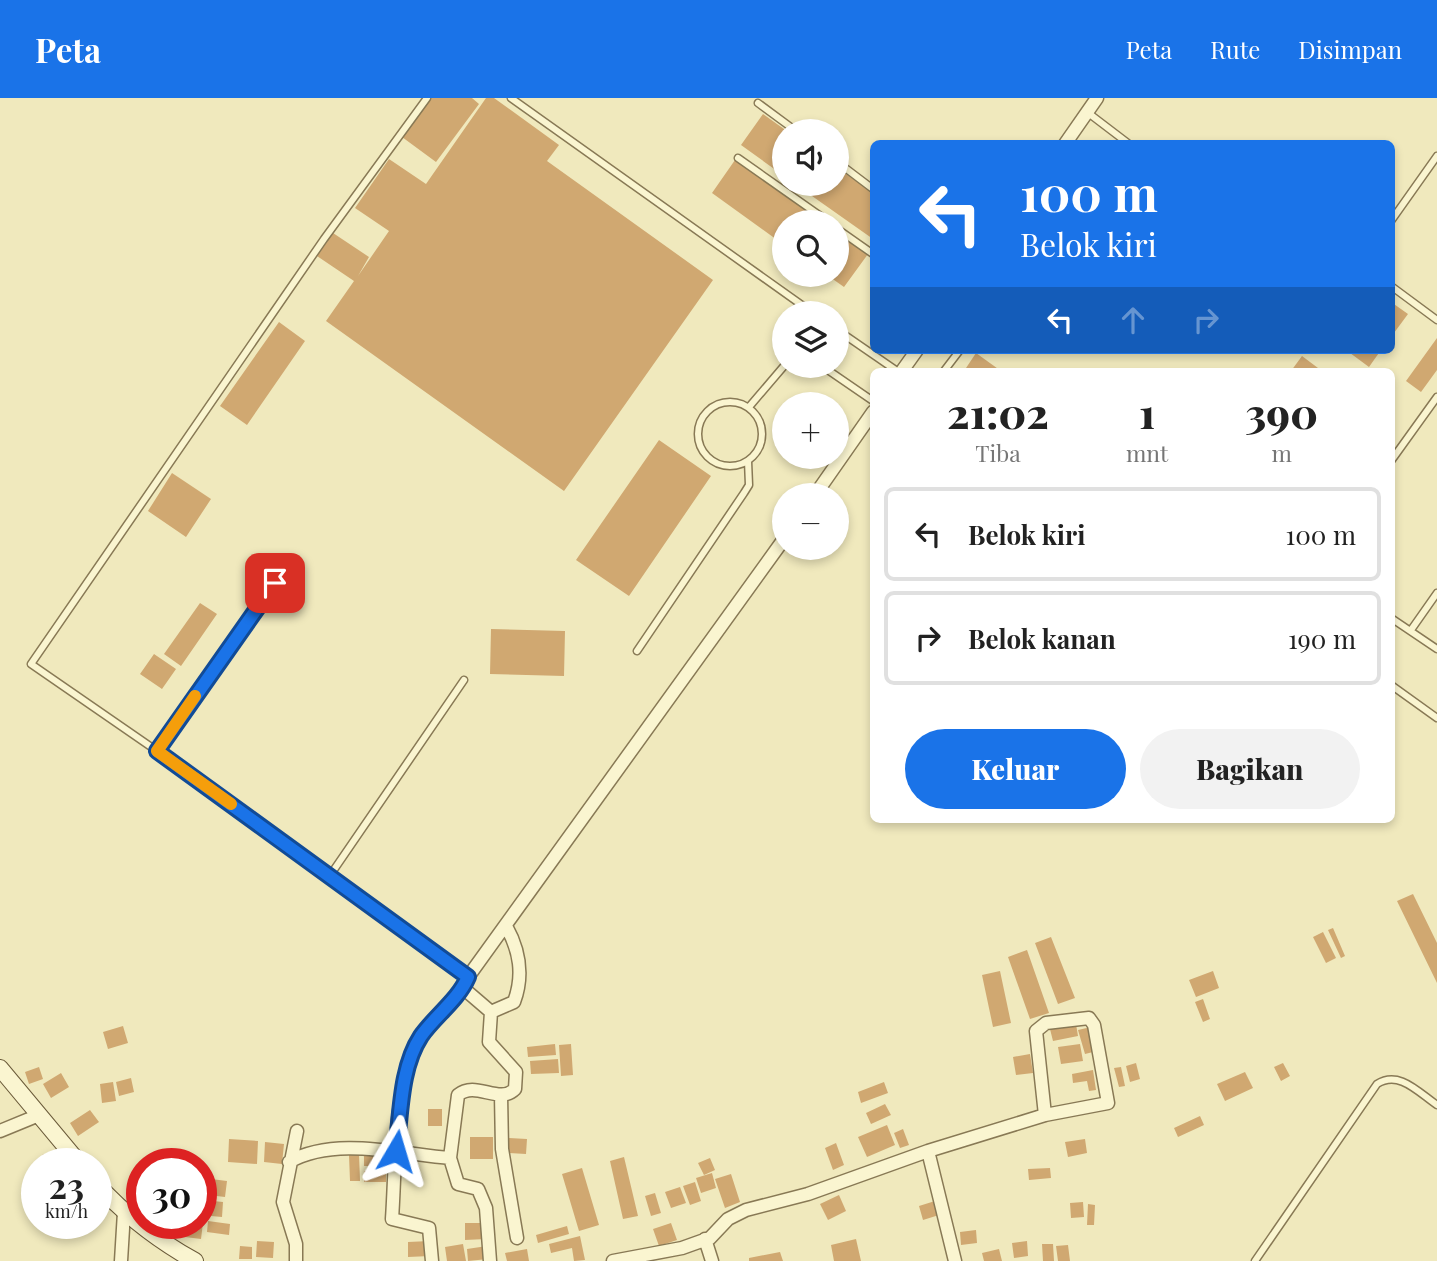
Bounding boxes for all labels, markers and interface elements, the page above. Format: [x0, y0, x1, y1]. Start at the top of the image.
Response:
text: Peta [35, 27, 101, 71]
text: Peta [1126, 33, 1172, 65]
text: Rute [1210, 33, 1260, 65]
text: Disimpan [1298, 33, 1402, 65]
map controls [772, 119, 849, 560]
button: sound [772, 119, 849, 196]
text: 100 m [1020, 159, 1158, 224]
icon: left [905, 168, 996, 259]
button: search [772, 210, 849, 287]
text: Belok kiri [1020, 222, 1157, 265]
button: layers [772, 301, 849, 378]
icon: left [1041, 301, 1079, 339]
icon: ahead [1114, 301, 1152, 339]
icon: right [1187, 301, 1225, 339]
text: 21:02 [947, 384, 1049, 440]
text: 1 [1139, 384, 1155, 440]
text: 390 [1245, 384, 1318, 440]
button: + [772, 392, 849, 469]
text: Tiba [975, 437, 1021, 468]
text: mnt [1126, 437, 1168, 468]
text: m [1271, 437, 1292, 468]
button: − [772, 483, 849, 560]
icon: left [909, 515, 947, 553]
text: Belok kiri [968, 517, 1085, 552]
text: 100 m [1286, 517, 1356, 552]
pin [245, 553, 305, 613]
icon: arrive [256, 564, 294, 602]
icon: right [909, 619, 947, 657]
text: Belok kanan [968, 621, 1116, 656]
text: 190 m [1288, 621, 1356, 656]
button: Keluar [905, 729, 1126, 809]
button: Bagikan [1140, 729, 1360, 809]
position arrow [359, 1114, 433, 1188]
speed limit sign: 30 [126, 1148, 217, 1239]
text: 23 [49, 1161, 84, 1208]
text: km/h [45, 1199, 88, 1223]

